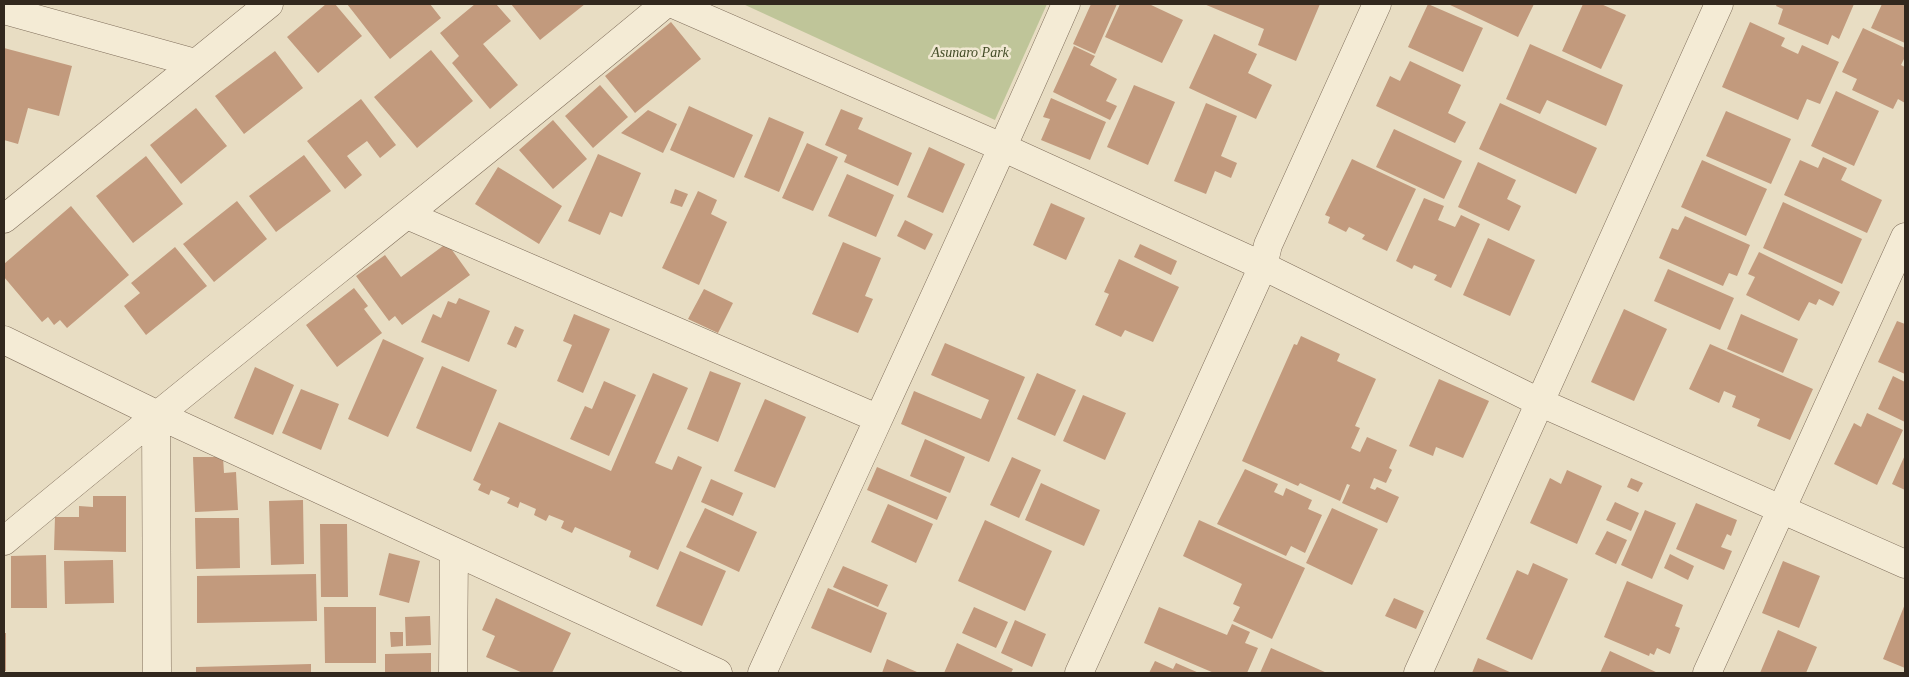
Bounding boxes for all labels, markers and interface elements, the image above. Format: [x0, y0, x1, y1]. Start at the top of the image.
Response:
park label: Asunaro Park [931, 45, 1009, 61]

